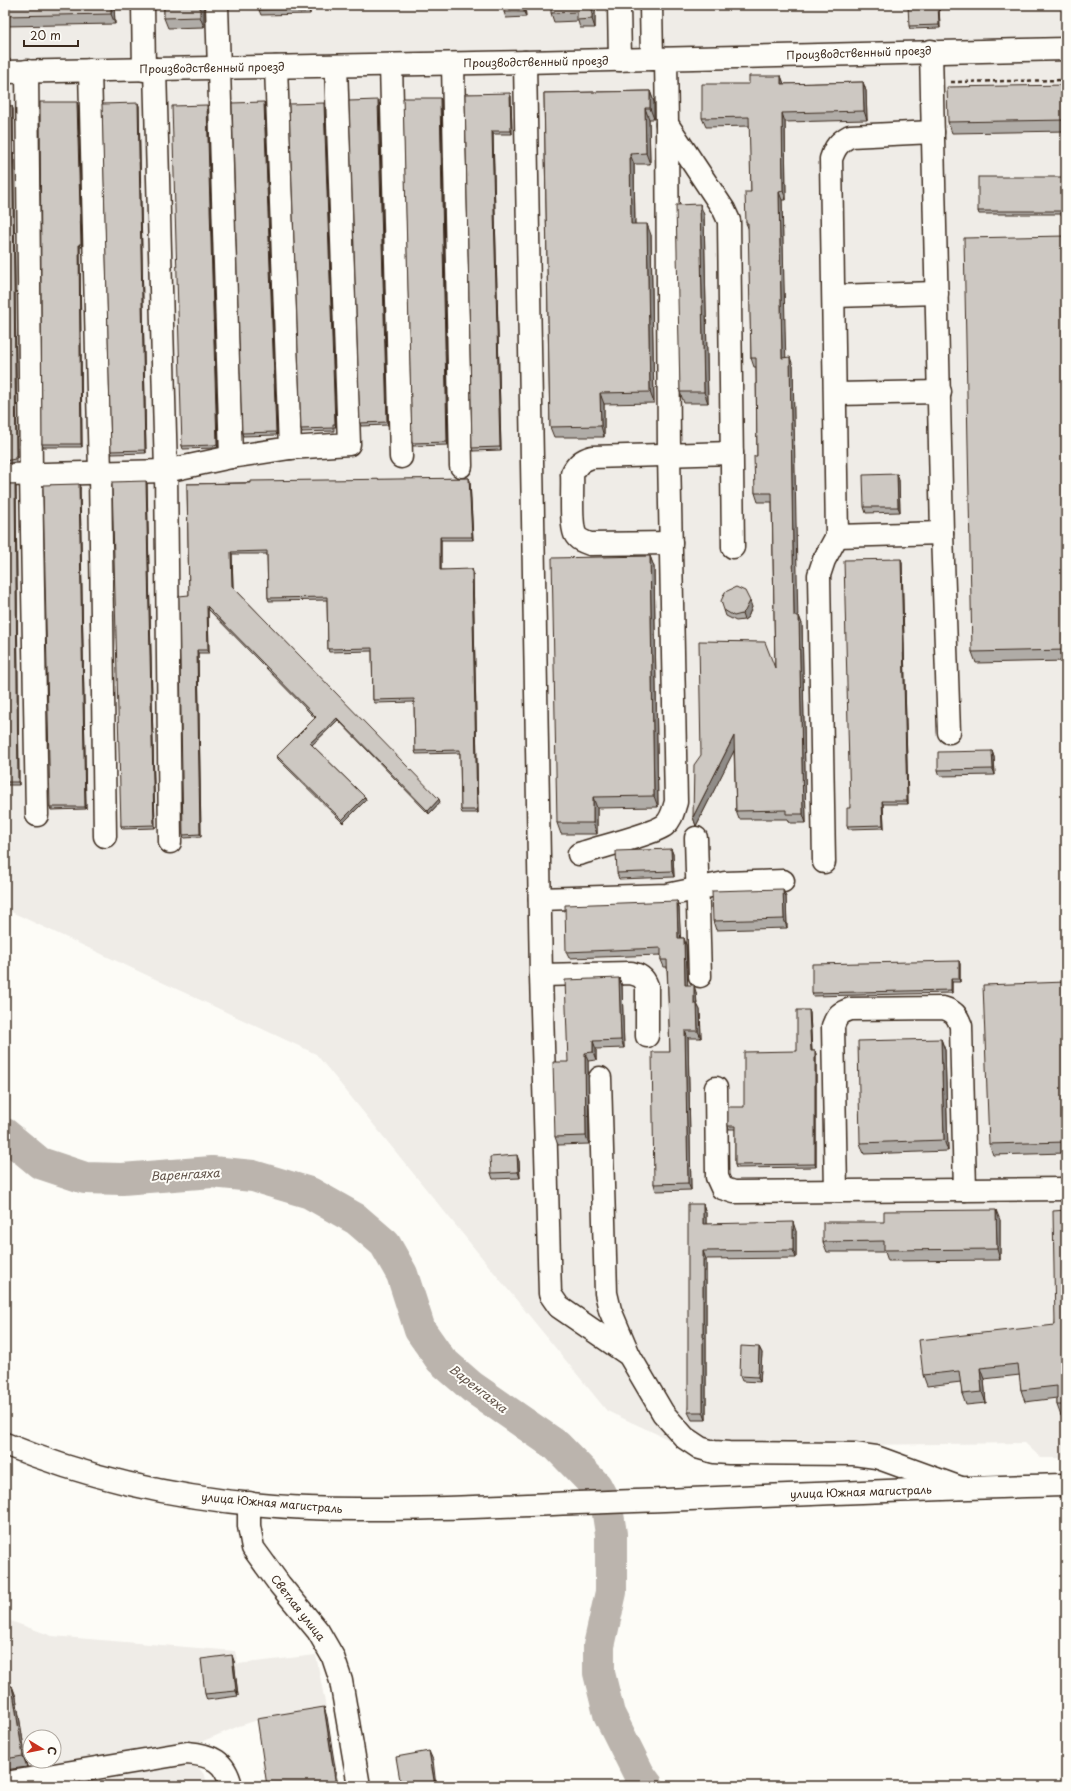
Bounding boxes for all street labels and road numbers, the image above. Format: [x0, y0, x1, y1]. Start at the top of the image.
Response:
street label: Производственный проезд [786, 41, 932, 64]
street label: Производственный проезд [463, 52, 609, 71]
street label: Производственный проезд [139, 58, 285, 77]
street label: улица Южная магистраль [790, 1481, 932, 1502]
street label: улица Южная магистраль [201, 1488, 344, 1517]
street label: Светлая улица [267, 1571, 330, 1645]

